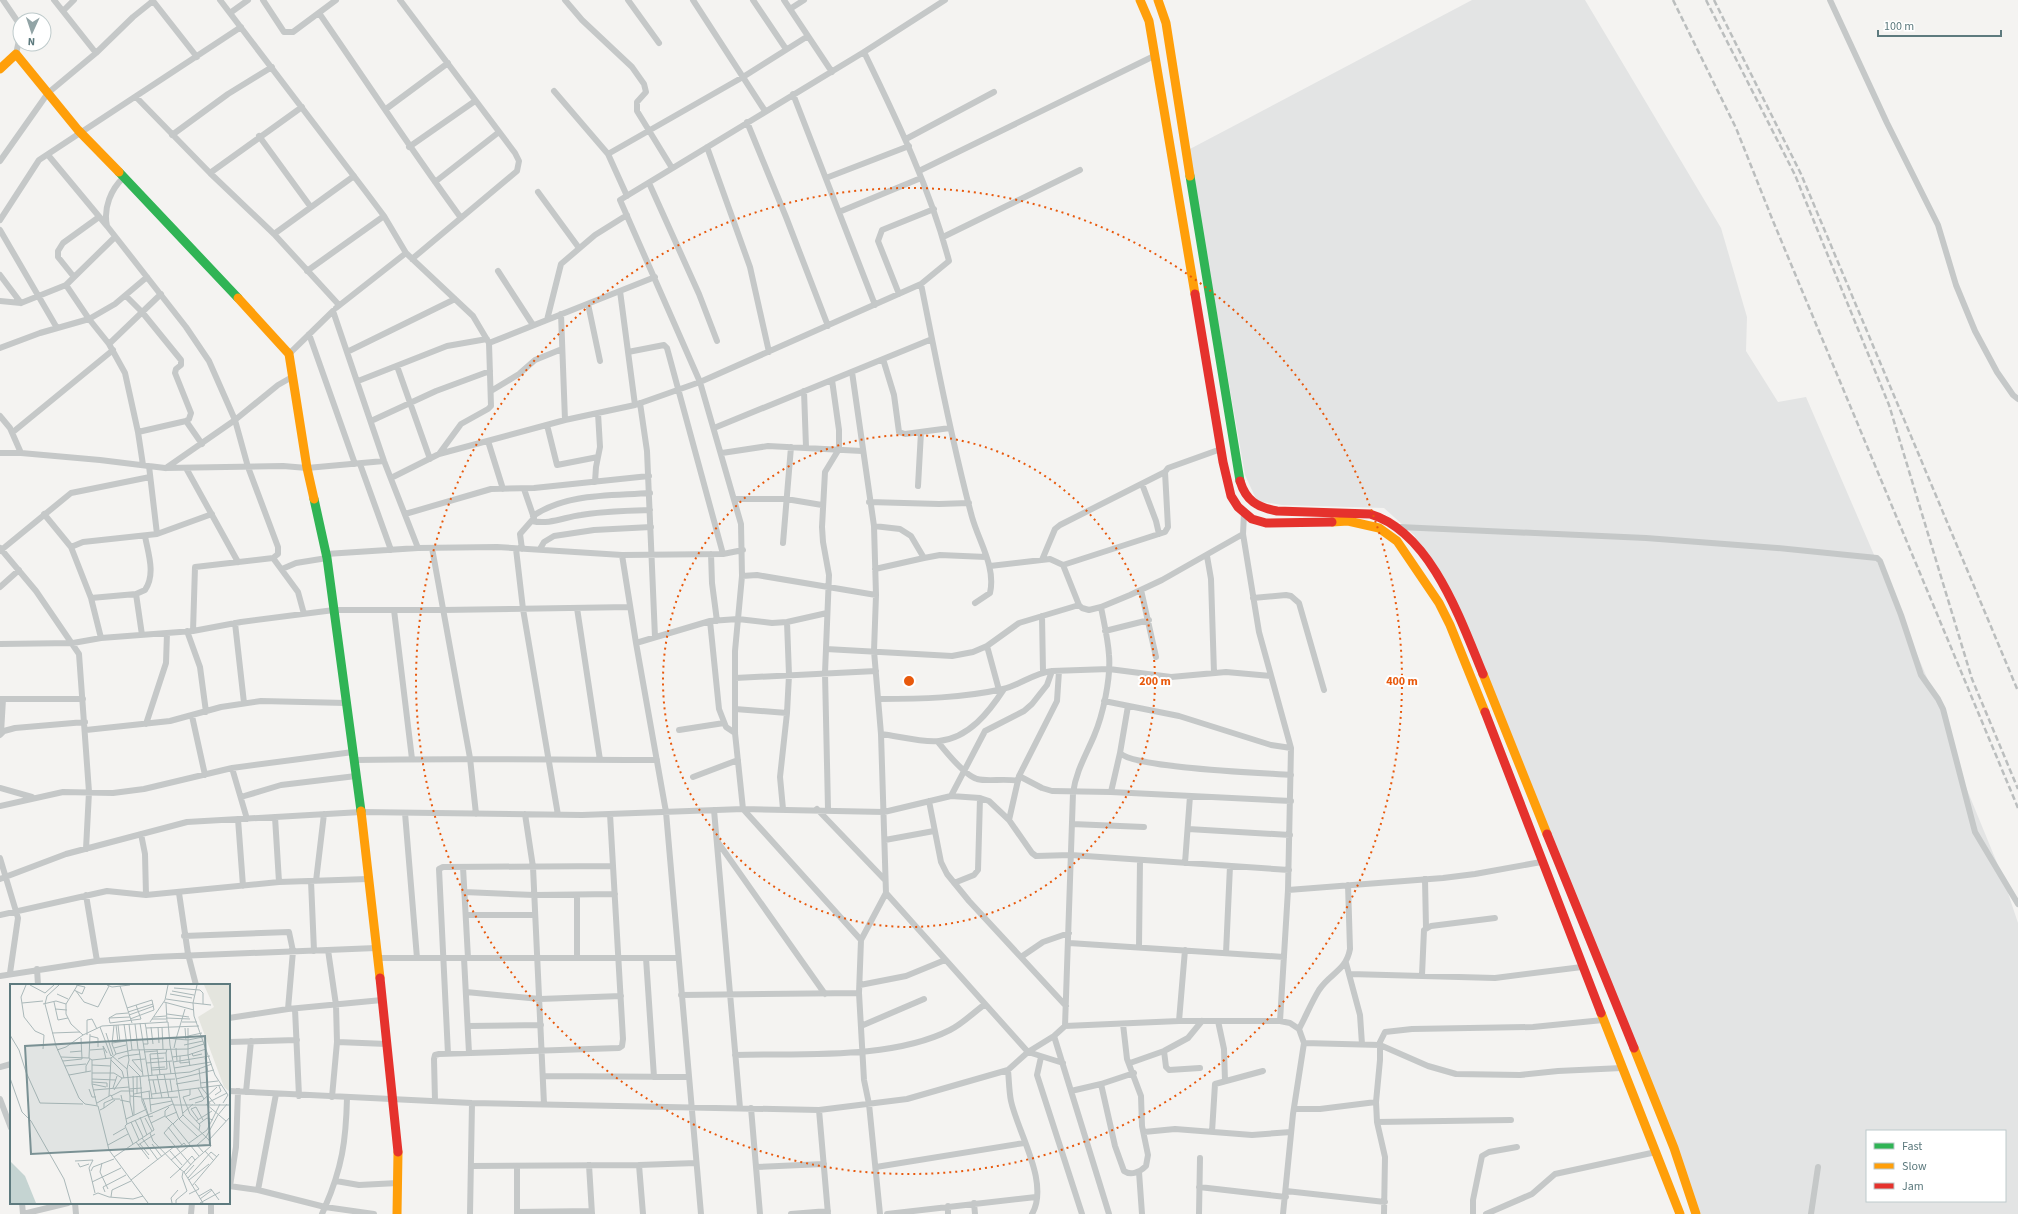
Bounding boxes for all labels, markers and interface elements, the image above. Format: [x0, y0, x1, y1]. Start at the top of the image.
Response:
north arrow [12, 12, 52, 52]
scale bar [1878, 12, 2001, 38]
text: 100 m [1884, 18, 1914, 35]
text: N [27, 34, 36, 49]
text: 200 m [1139, 673, 1171, 690]
text: 400 m [1386, 673, 1418, 690]
centre of rings [902, 674, 916, 688]
inset map [10, 984, 230, 1204]
legend [1866, 1130, 2006, 1202]
text: Fast [1902, 1138, 1922, 1155]
text: Slow [1902, 1158, 1927, 1175]
text: Jam [1902, 1178, 1924, 1195]

